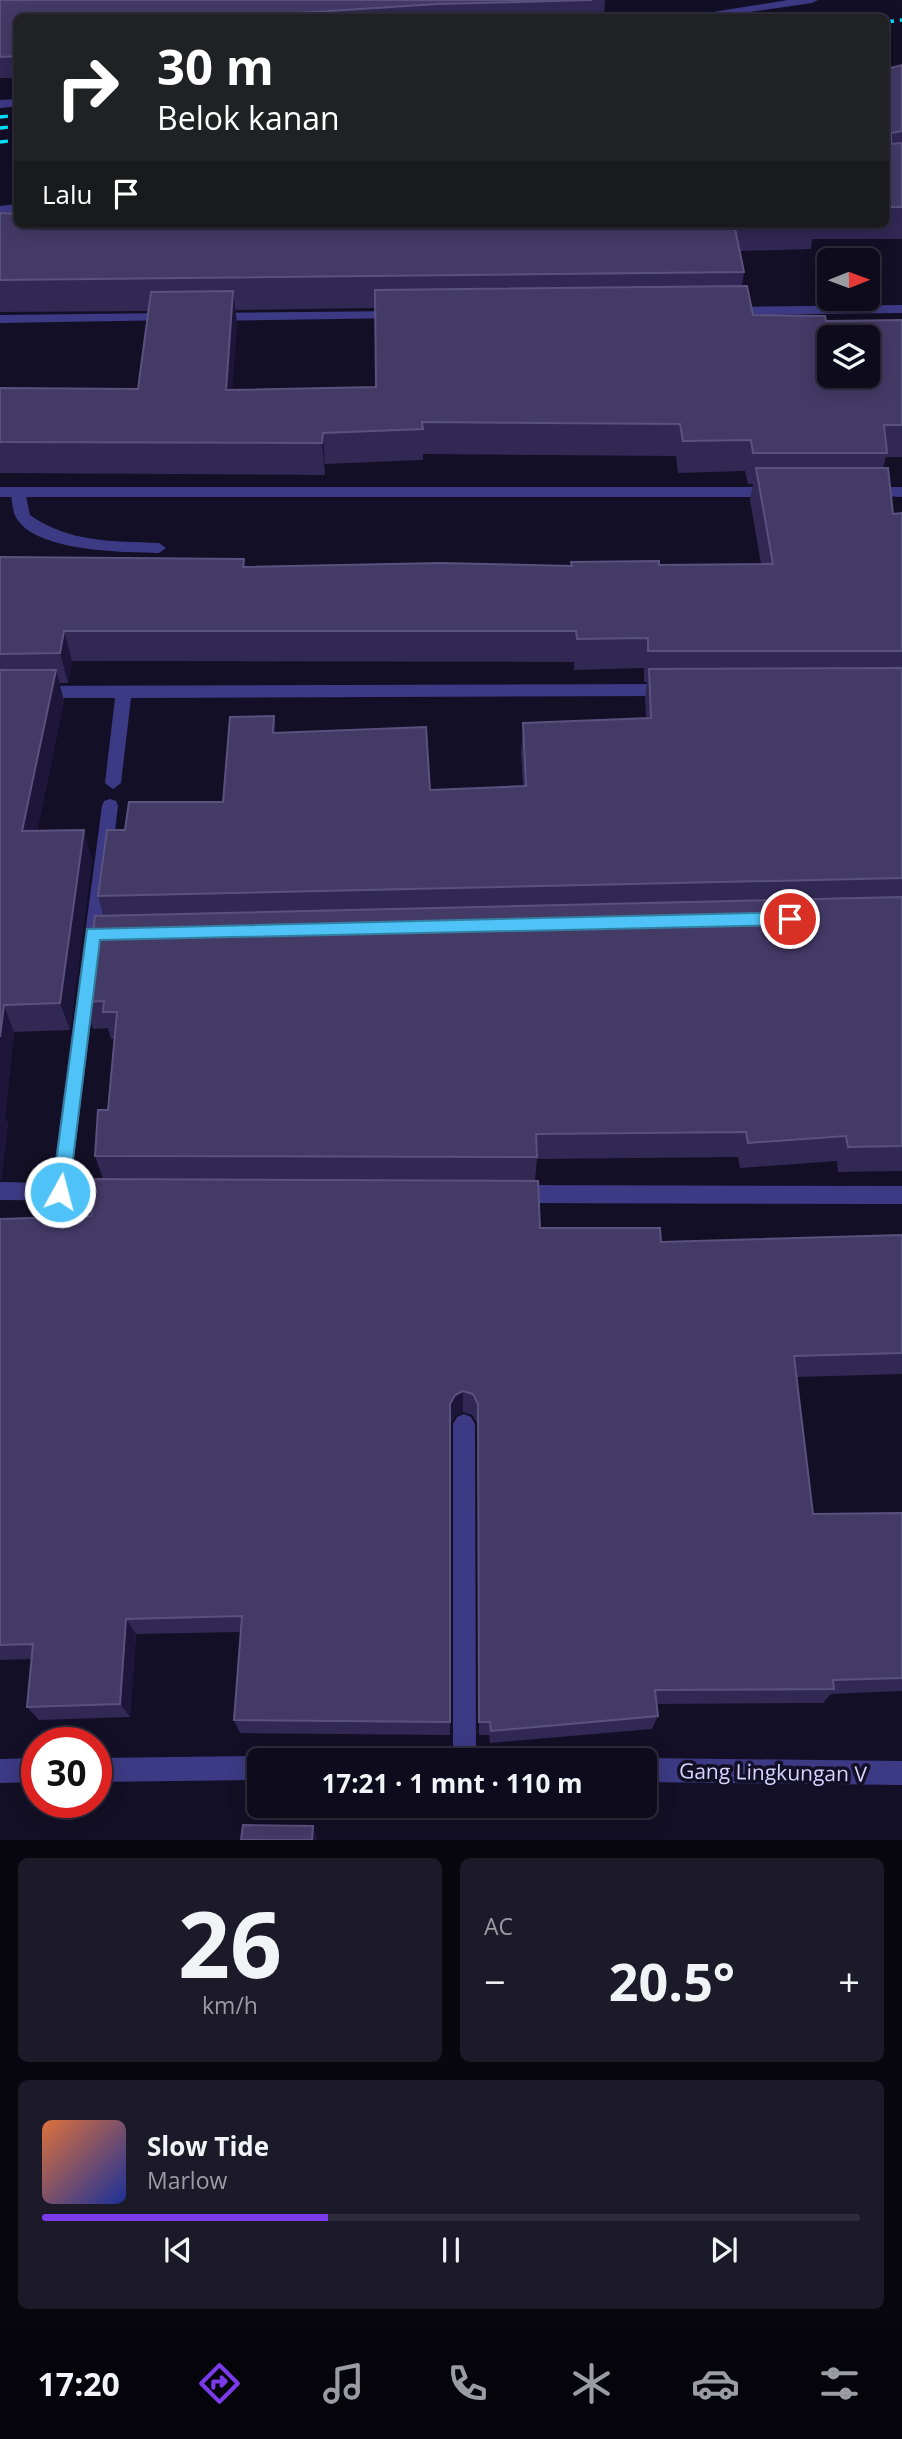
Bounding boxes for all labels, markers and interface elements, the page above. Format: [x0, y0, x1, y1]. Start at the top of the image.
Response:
text: 30 m [157, 33, 274, 99]
icon: right [42, 42, 133, 133]
text: Belok kanan [157, 96, 340, 139]
icon: arrive [107, 175, 145, 213]
text: Lalu [42, 176, 93, 212]
north arrow [817, 248, 880, 312]
map controls [817, 248, 880, 388]
button: layers [817, 325, 880, 388]
pin [760, 889, 820, 949]
icon: arrive [771, 900, 809, 938]
position arrow [23, 1155, 97, 1229]
speed limit sign: 30 [21, 1727, 112, 1818]
street label: Gang Lingkungan V [679, 1756, 868, 1788]
text: 17:21 · 1 mnt · 110 m [321, 1765, 583, 1801]
text: 26 [178, 1881, 282, 2005]
text: AC [484, 1910, 513, 1942]
text: 20.5° [609, 1945, 735, 2016]
text: − [484, 1955, 506, 2007]
text: + [838, 1955, 860, 2007]
text: km/h [202, 1989, 258, 2021]
text: Slow Tide [147, 2128, 269, 2164]
text: Marlow [147, 2164, 227, 2196]
icon: previous [159, 2231, 197, 2269]
icon: pause [432, 2231, 470, 2269]
icon: next [705, 2231, 743, 2269]
icon: directions [195, 2359, 244, 2408]
icon: music [319, 2359, 368, 2408]
icon: phone [443, 2359, 492, 2408]
icon: climate [567, 2359, 616, 2408]
icon: car [691, 2359, 740, 2408]
icon: filters [815, 2359, 864, 2408]
text: 17:20 [38, 2362, 120, 2405]

